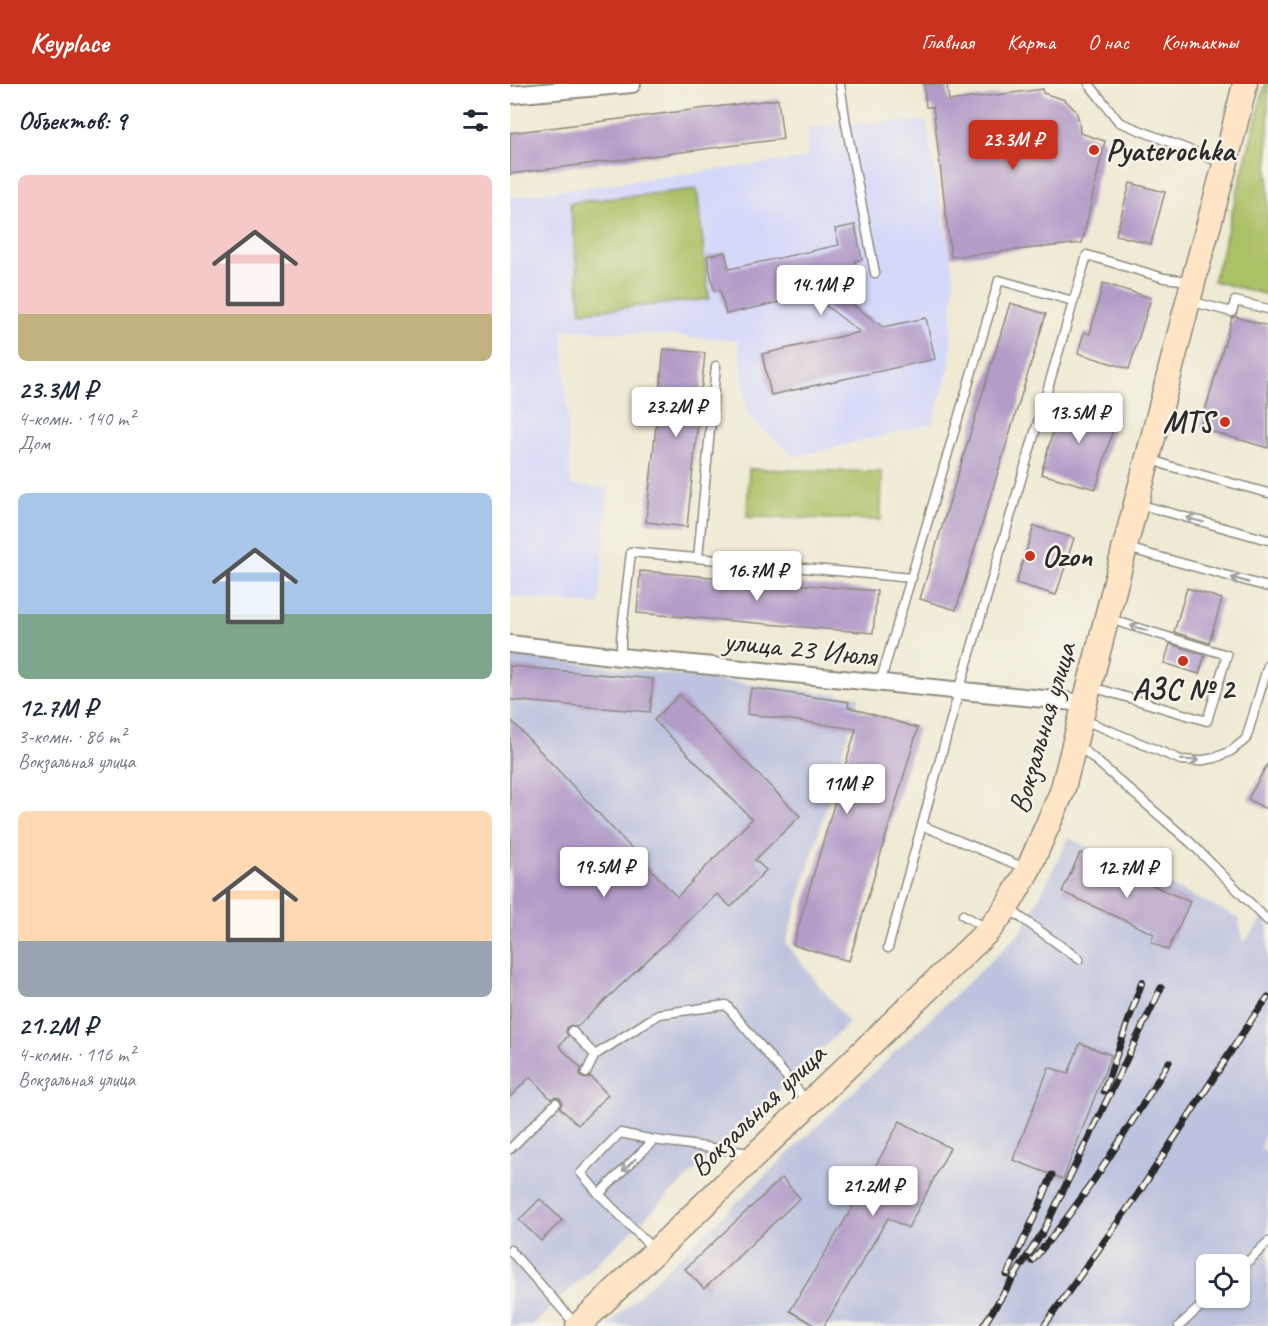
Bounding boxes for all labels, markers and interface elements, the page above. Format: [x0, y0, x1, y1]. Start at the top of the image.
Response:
text: Keyplace [30, 25, 109, 60]
text: Главная [921, 29, 974, 55]
text: Карта [1007, 29, 1055, 55]
text: О нас [1088, 29, 1129, 55]
text: Контакты [1162, 29, 1238, 55]
text: Объектов: 9 [18, 104, 126, 137]
icon: filters [459, 104, 492, 137]
pin: 23.3M ₽ [958, 120, 1068, 171]
text: 23.3M ₽ [983, 127, 1043, 152]
place label: Pyaterochka [1106, 131, 1237, 169]
marker: Pyaterochka [1087, 143, 1101, 157]
icon: home [201, 214, 309, 322]
pin: 14.1M ₽ [766, 265, 876, 316]
text: 14.1M ₽ [791, 272, 851, 297]
text: 23.3M ₽ [18, 373, 97, 406]
pin: 23.2M ₽ [621, 387, 731, 438]
pin: 13.5M ₽ [1024, 393, 1134, 444]
text: 23.2M ₽ [646, 394, 706, 419]
text: 13.5M ₽ [1049, 400, 1109, 425]
place label: MTS [1163, 403, 1218, 441]
text: 4-комн. · 140 m² [18, 406, 135, 431]
marker: MTS [1218, 415, 1232, 429]
text: Дом [18, 431, 50, 456]
one-way arrow [1185, 514, 1204, 525]
icon: home [201, 532, 309, 640]
place label: Ozon [1042, 537, 1093, 575]
marker: Ozon [1023, 549, 1037, 563]
pin: 16.7M ₽ [702, 551, 812, 602]
text: 16.7M ₽ [726, 558, 788, 583]
one-way arrow [1231, 574, 1250, 585]
street label: улица 23 Июля [720, 621, 881, 675]
one-way arrow [1130, 622, 1149, 633]
street label: Вокзальная улица [999, 636, 1085, 818]
marker: АЗС № 2 [1176, 654, 1190, 668]
place label: АЗС № 2 [1132, 670, 1236, 708]
text: 12.7M ₽ [18, 691, 97, 724]
text: 3-комн. · 86 m² [18, 724, 126, 749]
text: Вокзальная улица [18, 749, 135, 774]
one-way arrow [1179, 754, 1199, 766]
pin: 11M ₽ [805, 764, 889, 815]
text: 11M ₽ [823, 771, 871, 796]
pin: 19.5M ₽ [549, 847, 659, 898]
pin: 12.7M ₽ [1072, 848, 1182, 899]
icon: home [201, 850, 309, 958]
text: 19.5M ₽ [574, 854, 634, 879]
text: 12.7M ₽ [1097, 855, 1157, 880]
text: 21.2M ₽ [18, 1009, 97, 1042]
street label: Вокзальная улица [680, 1034, 835, 1185]
text: 4-комн. · 116 m² [18, 1042, 135, 1067]
text: Вокзальная улица [18, 1067, 135, 1092]
one-way arrow [621, 1157, 636, 1172]
pin: 21.2M ₽ [818, 1166, 928, 1217]
text: 21.2M ₽ [843, 1173, 903, 1198]
map controls [1196, 1254, 1250, 1308]
button: locate [1196, 1254, 1250, 1308]

